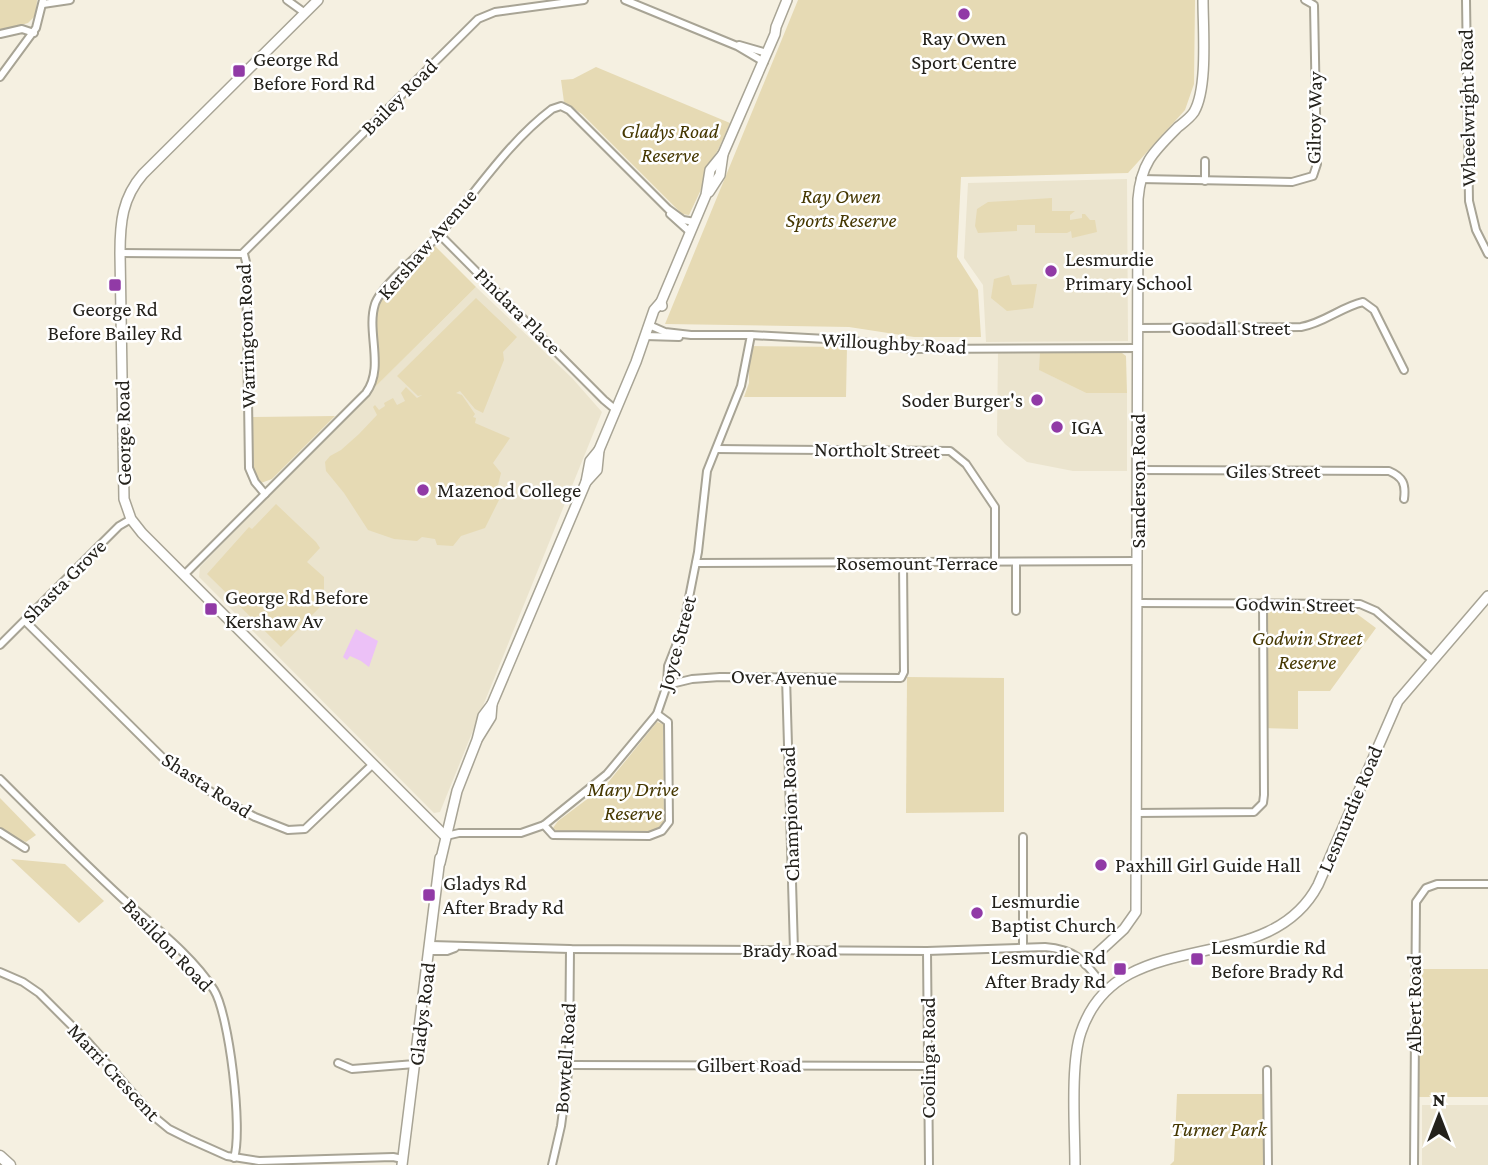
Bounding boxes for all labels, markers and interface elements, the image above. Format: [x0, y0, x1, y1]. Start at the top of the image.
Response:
marker: Ray Owen Sport Centre [956, 6, 972, 22]
place label: Ray Owen Sport Centre [911, 26, 1017, 74]
street label: Wheelwright Road [1454, 29, 1480, 187]
place label: George Rd Before Ford Rd [253, 47, 375, 95]
street label: Bailey Road [356, 54, 442, 140]
marker: George Rd Before Ford Rd [231, 63, 247, 79]
street label: Gilroy Way [1301, 71, 1327, 165]
park label: Gladys Road Reserve [621, 119, 720, 167]
street label: Kershaw Avenue [372, 184, 482, 304]
park label: Ray Owen Sports Reserve [786, 184, 897, 232]
place label: Lesmurdie Primary School [1065, 247, 1192, 295]
street label: Warrington Road [231, 263, 261, 409]
street label: Pindara Place [470, 263, 566, 359]
marker: Lesmurdie Primary School [1043, 263, 1059, 279]
marker: George Rd Before Bailey Rd [107, 277, 123, 293]
place label: George Rd Before Bailey Rd [48, 297, 182, 345]
street label: Goodall Street [1171, 316, 1292, 340]
street label: Willoughby Road [821, 327, 967, 359]
street label: George Road [110, 380, 136, 486]
place label: Soder Burger's [902, 388, 1023, 412]
marker: Soder Burger's [1029, 392, 1045, 408]
street label: Sanderson Road [1126, 414, 1150, 548]
place label: IGA [1071, 415, 1103, 439]
marker: IGA [1049, 419, 1065, 435]
street label: Northolt Street [814, 437, 941, 463]
street label: Giles Street [1226, 459, 1321, 483]
place label: Mazenod College [437, 478, 581, 502]
marker: Mazenod College [415, 482, 431, 498]
street label: Shasta Grove [17, 534, 111, 628]
street label: Rosemount Terrace [836, 551, 998, 575]
place label: George Rd Before Kershaw Av [225, 585, 368, 633]
street label: Godwin Street [1235, 591, 1356, 617]
street label: Joyce Street [652, 592, 701, 695]
marker: George Rd Before Kershaw Av [203, 601, 219, 617]
park label: Godwin Street Reserve [1252, 626, 1363, 674]
street label: Over Avenue [731, 664, 837, 690]
street label: Lesmurdie Road [1313, 742, 1387, 876]
street label: Champion Road [776, 746, 804, 882]
street label: Shasta Road [158, 747, 256, 823]
park label: Mary Drive Reserve [586, 777, 679, 825]
place label: Paxhill Girl Guide Hall [1115, 853, 1301, 877]
marker: Paxhill Girl Guide Hall [1093, 857, 1109, 873]
place label: Gladys Rd After Brady Rd [443, 871, 564, 919]
marker: Gladys Rd After Brady Rd [421, 887, 437, 903]
place label: Lesmurdie Baptist Church [991, 889, 1117, 937]
street label: Basildon Road [118, 894, 218, 996]
marker: Lesmurdie Baptist Church [969, 905, 985, 921]
place label: Lesmurdie Rd Before Brady Rd [1211, 935, 1344, 983]
street label: Brady Road [742, 938, 838, 962]
place label: Lesmurdie Rd After Brady Rd [985, 945, 1106, 993]
marker: Lesmurdie Rd Before Brady Rd [1189, 951, 1205, 967]
street label: Albert Road [1402, 955, 1426, 1053]
street label: Gladys Road [404, 961, 440, 1067]
marker: Lesmurdie Rd After Brady Rd [1112, 961, 1128, 977]
street label: Coolinga Road [916, 997, 940, 1119]
street label: Bowtell Road [549, 1002, 581, 1114]
street label: Marri Crescent [63, 1018, 166, 1126]
street label: Gilbert Road [696, 1053, 802, 1077]
north arrow [1404, 1081, 1474, 1151]
text: N [1433, 1089, 1446, 1110]
park label: Turner Park [1171, 1117, 1267, 1141]

